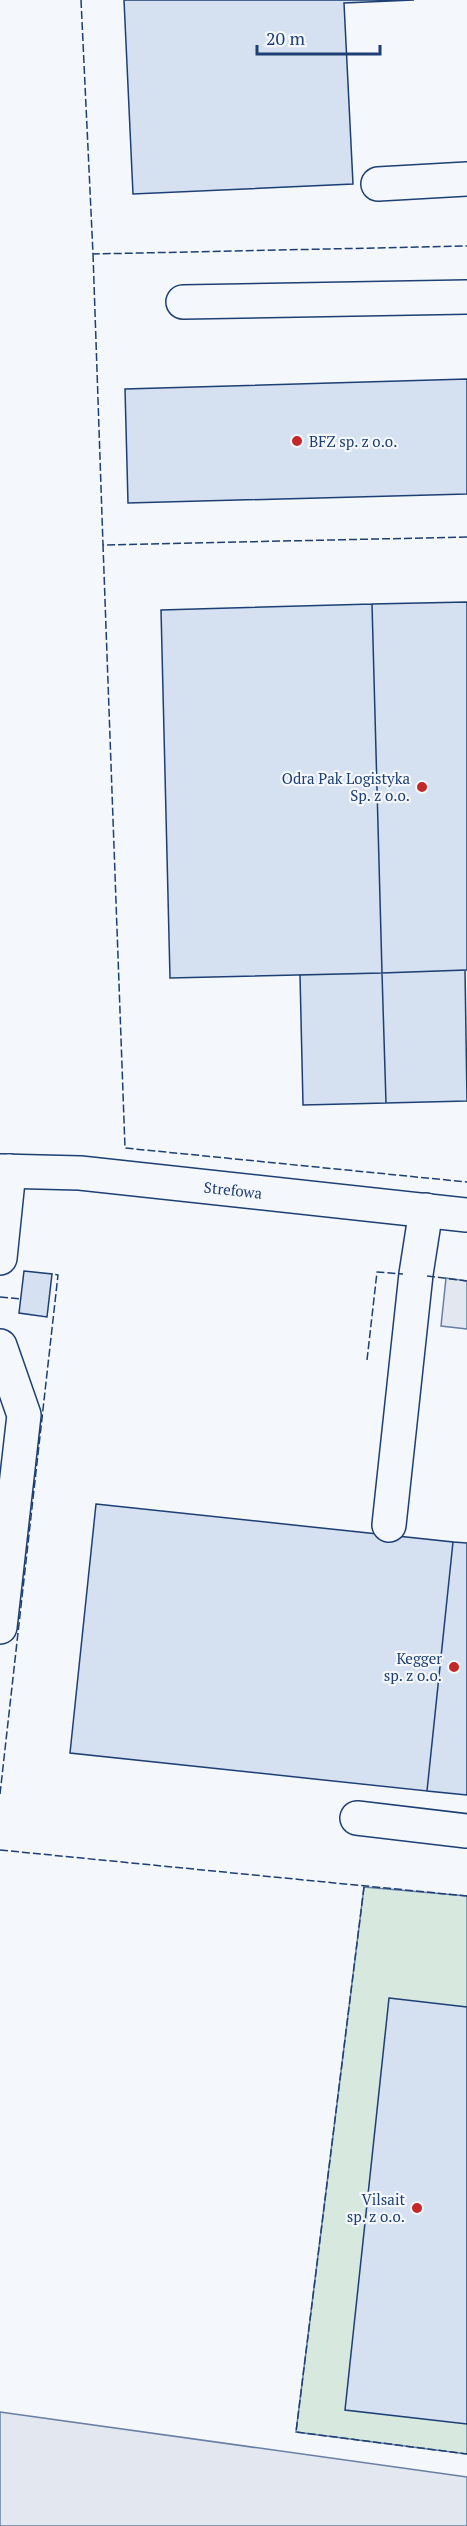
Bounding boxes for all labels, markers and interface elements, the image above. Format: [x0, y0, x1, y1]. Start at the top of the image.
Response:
scale bar [257, 18, 380, 56]
text: 20 m [266, 26, 306, 50]
place label: BFZ sp. z o.o. [309, 431, 397, 451]
marker: BFZ sp. z o.o. [290, 434, 304, 448]
place label: Odra Pak Logistyka Sp. z o.o. [282, 768, 410, 805]
marker: Odra Pak Logistyka Sp. z o.o. [415, 780, 429, 794]
street label: Strefowa [203, 1177, 264, 1203]
place label: Kegger sp. z o.o. [384, 1648, 442, 1685]
marker: Kegger sp. z o.o. [447, 1660, 461, 1674]
place label: Vilsait sp. z o.o. [347, 2189, 405, 2226]
marker: Vilsait sp. z o.o. [410, 2201, 424, 2215]

